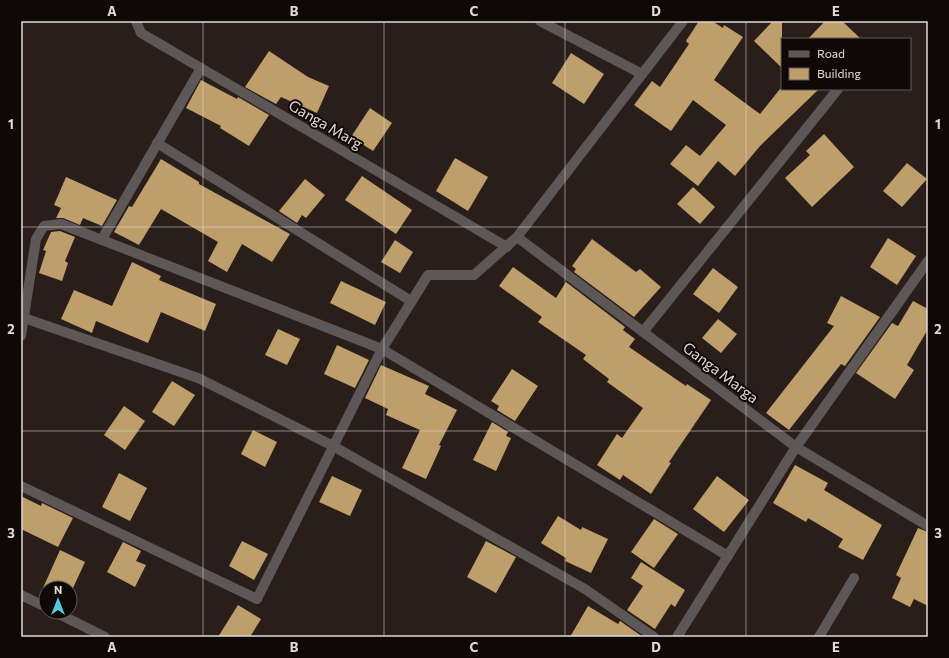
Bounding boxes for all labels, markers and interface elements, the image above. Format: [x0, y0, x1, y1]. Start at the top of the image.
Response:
text: A [107, 3, 117, 19]
text: B [290, 3, 299, 19]
text: C [470, 3, 479, 19]
text: D [651, 3, 661, 19]
text: E [832, 3, 840, 19]
legend [781, 38, 911, 90]
text: Road [817, 46, 845, 60]
text: Building [817, 66, 861, 80]
street label: Ganga Marg [286, 96, 366, 152]
text: 1 [8, 116, 14, 132]
text: 1 [935, 116, 941, 132]
text: 2 [7, 321, 15, 337]
text: 2 [934, 321, 942, 337]
street label: Ganga Marga [680, 338, 762, 406]
text: 3 [7, 525, 15, 541]
text: 3 [934, 525, 942, 541]
north arrow [38, 580, 78, 620]
text: N [54, 583, 62, 596]
text: A [107, 639, 117, 655]
text: B [290, 639, 299, 655]
text: C [470, 639, 479, 655]
text: D [651, 639, 661, 655]
text: E [832, 639, 840, 655]

